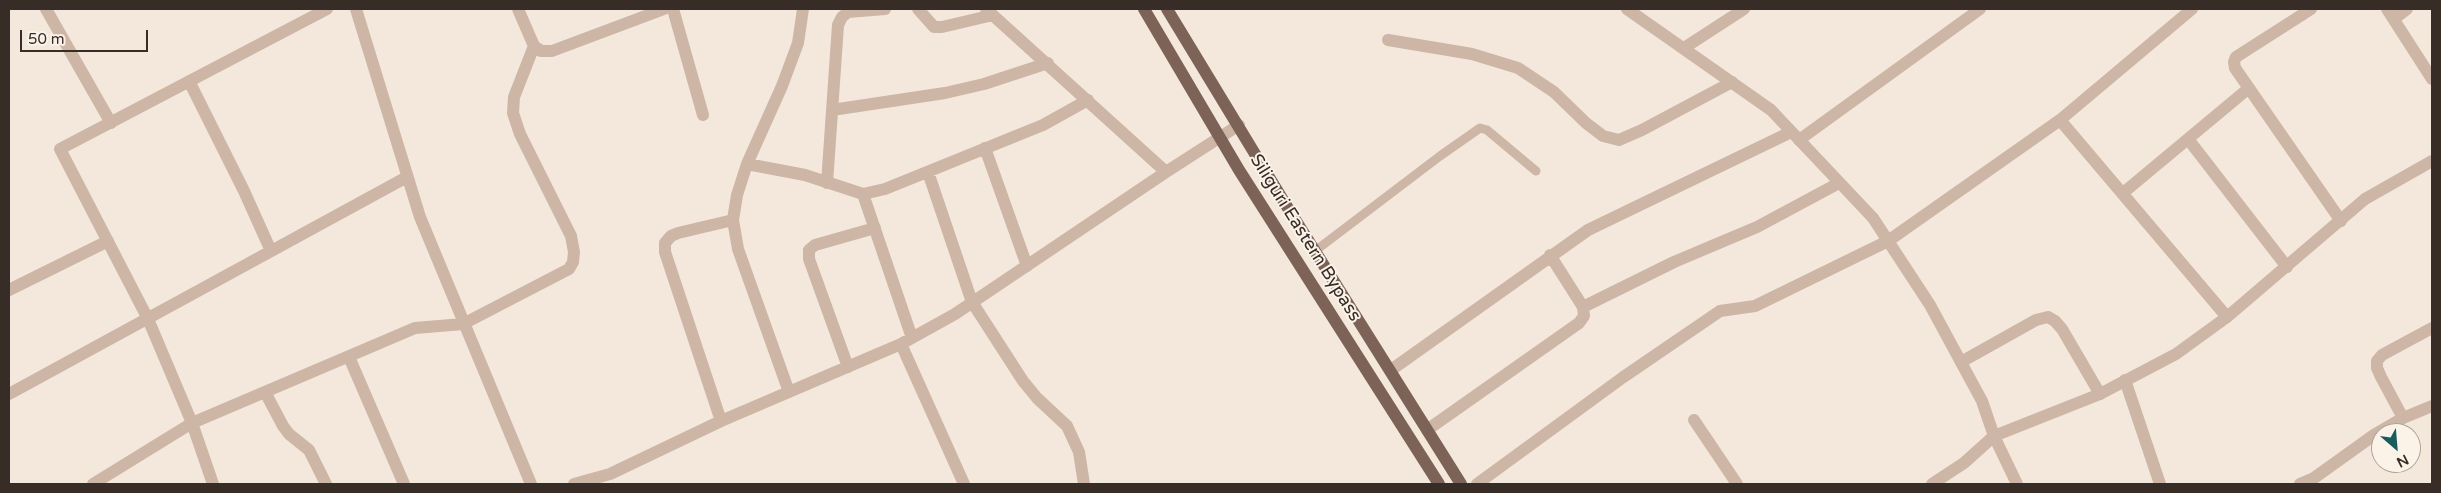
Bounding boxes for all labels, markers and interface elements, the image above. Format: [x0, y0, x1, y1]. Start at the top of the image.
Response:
scale bar [22, 20, 150, 52]
text: 50 m [28, 30, 65, 48]
street label: Siliguri Eastern Bypass [1245, 150, 1365, 326]
north arrow [2371, 423, 2421, 473]
text: N [2394, 451, 2411, 471]

